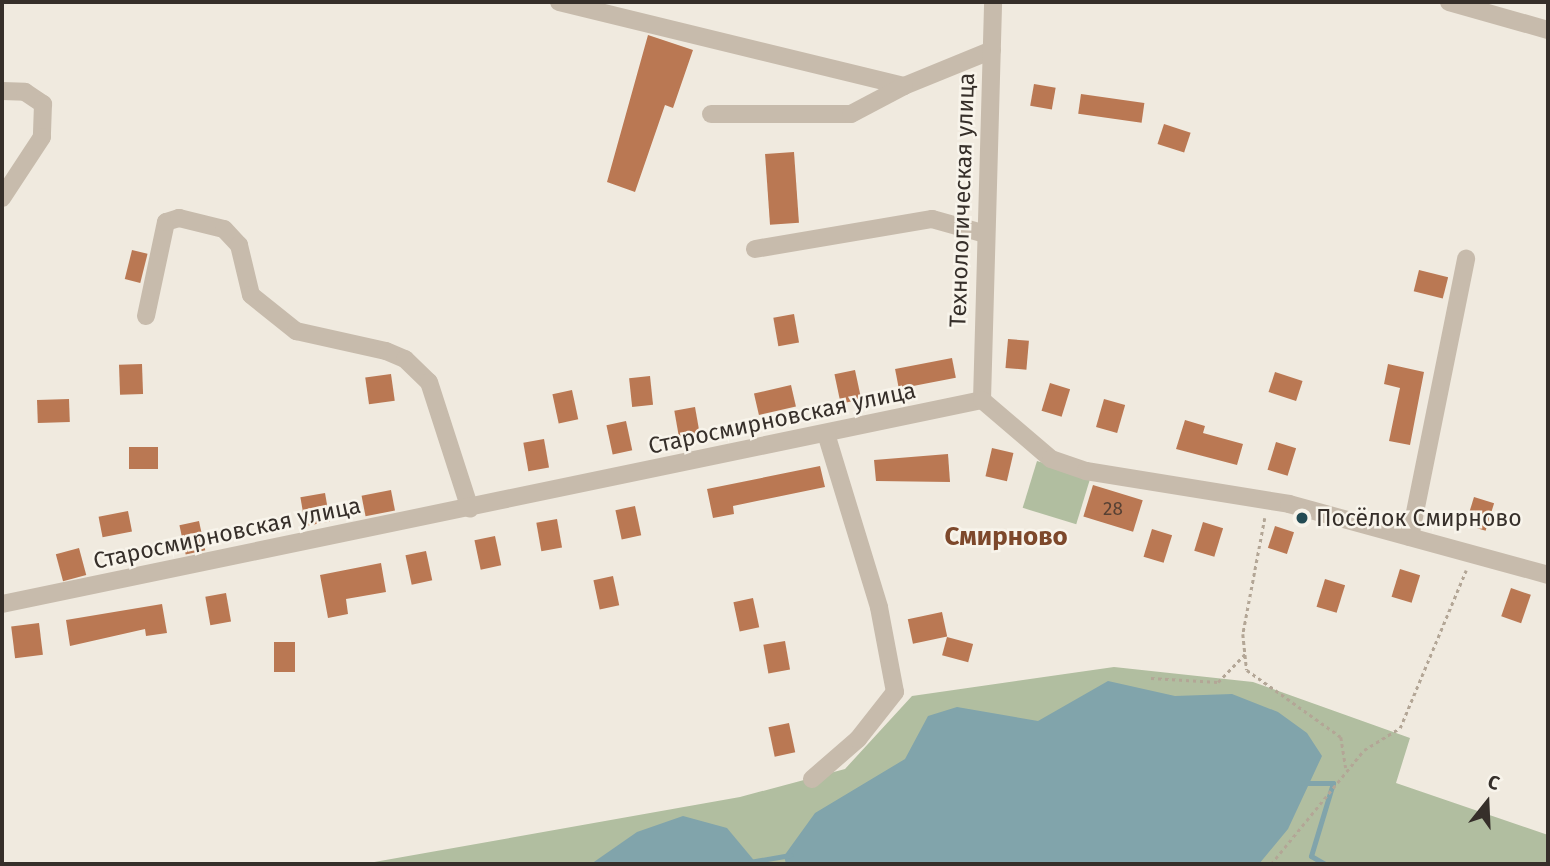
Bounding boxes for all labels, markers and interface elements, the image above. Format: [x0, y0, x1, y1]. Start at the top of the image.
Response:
street label: Технологическая улица [944, 72, 980, 328]
street label: Старосмирновская улица [646, 376, 918, 460]
street label: Старосмирновская улица [91, 491, 363, 575]
house number: 28 [1103, 498, 1123, 520]
place label: Посёлок Смирново [1316, 504, 1522, 532]
marker: Посёлок Смирново [1294, 510, 1310, 526]
district label: Смирново [944, 521, 1068, 553]
north arrow [1452, 768, 1522, 838]
text: С [1485, 770, 1502, 795]

